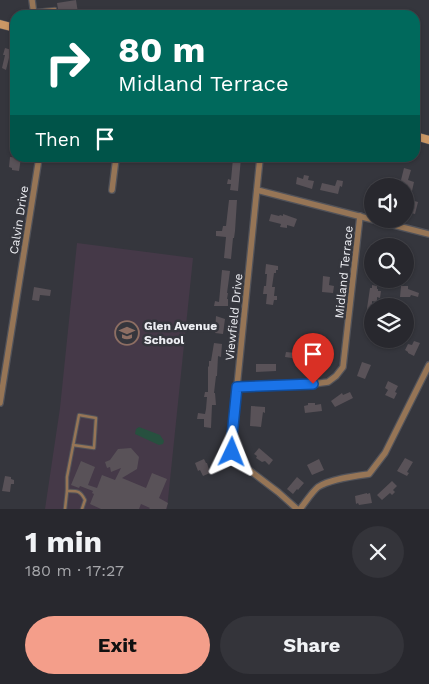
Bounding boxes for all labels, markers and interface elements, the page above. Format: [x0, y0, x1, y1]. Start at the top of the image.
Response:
text: 80 m [118, 29, 205, 71]
icon: right [35, 30, 100, 95]
text: Midland Terrace [118, 71, 289, 96]
icon: arrive [91, 125, 119, 153]
text: Then [35, 128, 81, 151]
map controls [364, 178, 414, 348]
button: sound [364, 178, 414, 228]
street label: Calvin Drive [7, 185, 31, 255]
street label: Midland Terrace [332, 225, 356, 319]
button: search [364, 238, 414, 288]
street label: Viewfield Drive [222, 273, 246, 361]
button: layers [364, 298, 414, 348]
place label: Glen Avenue School [144, 319, 217, 347]
school or university icon: Glen Avenue School [114, 320, 140, 346]
pin [292, 333, 334, 384]
icon: arrive [299, 340, 327, 368]
position arrow [205, 425, 257, 477]
text: 1 min [25, 524, 102, 559]
button: close [352, 526, 404, 578]
text: 180 m · 17:27 [25, 561, 124, 580]
button: Exit [25, 616, 210, 674]
button: Share [220, 616, 404, 674]

